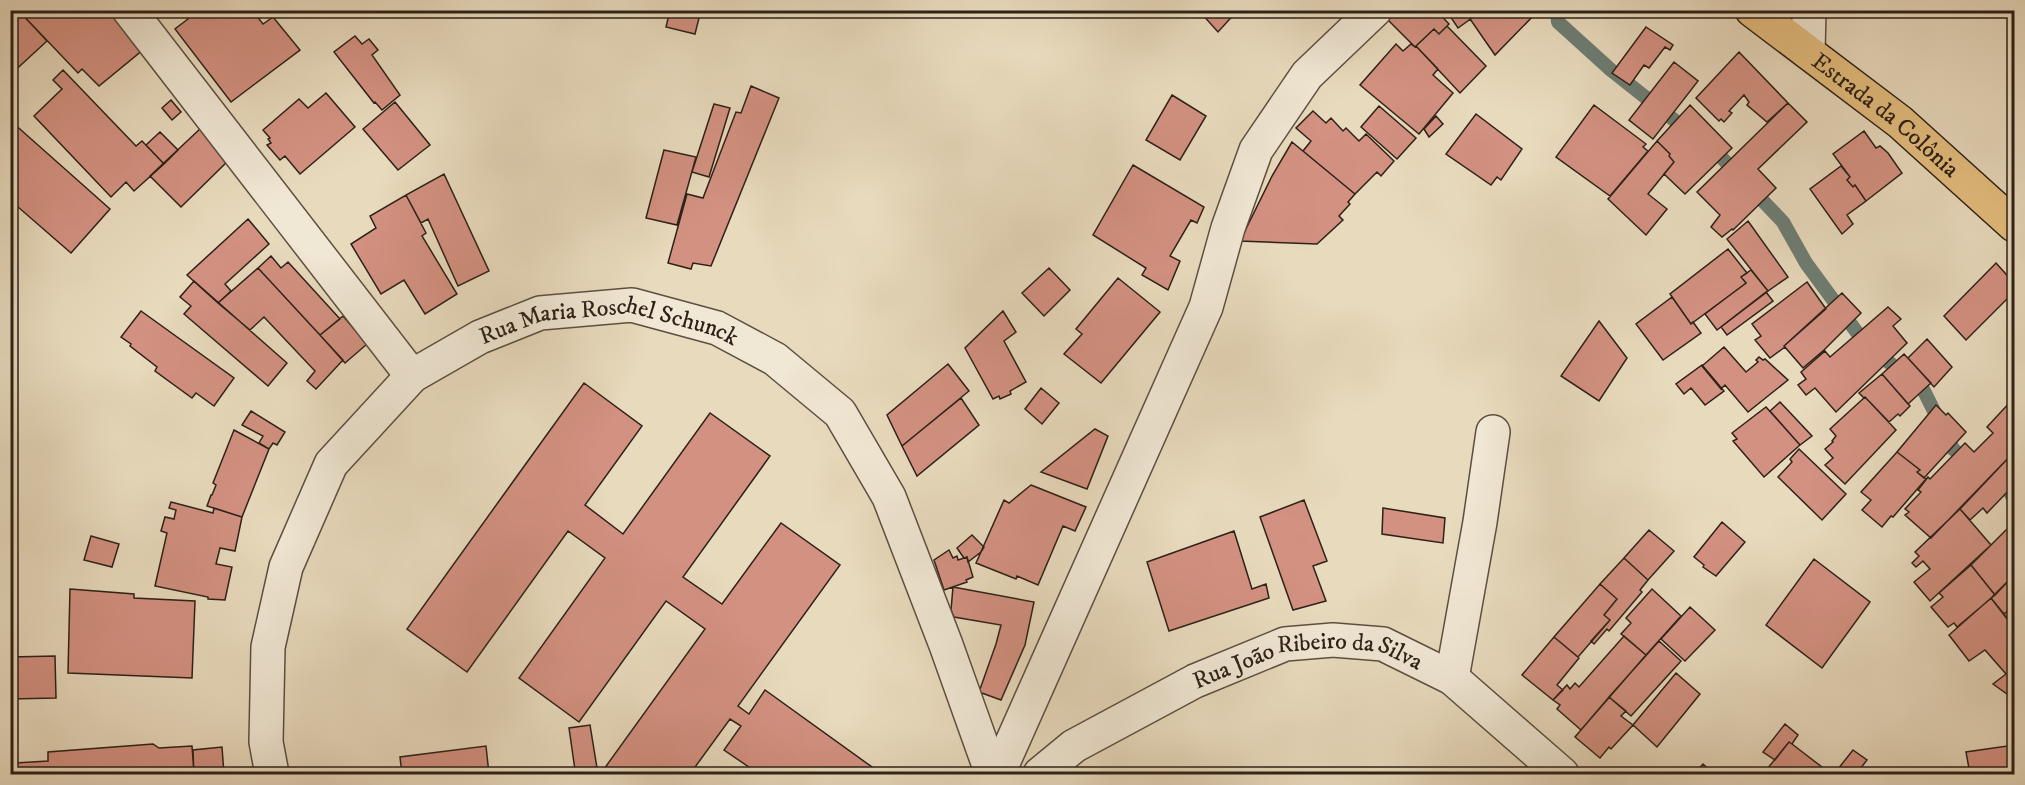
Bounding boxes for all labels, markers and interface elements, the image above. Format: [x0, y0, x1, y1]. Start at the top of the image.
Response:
street label: Estrada da Colônia [1805, 47, 1966, 185]
text: Rua Maria Roschel Schunck [475, 290, 744, 353]
street label: Rua Maria Roschel Schunck [475, 330, 743, 358]
street label: Rua João Ribeiro da Silva [1188, 626, 1428, 696]

